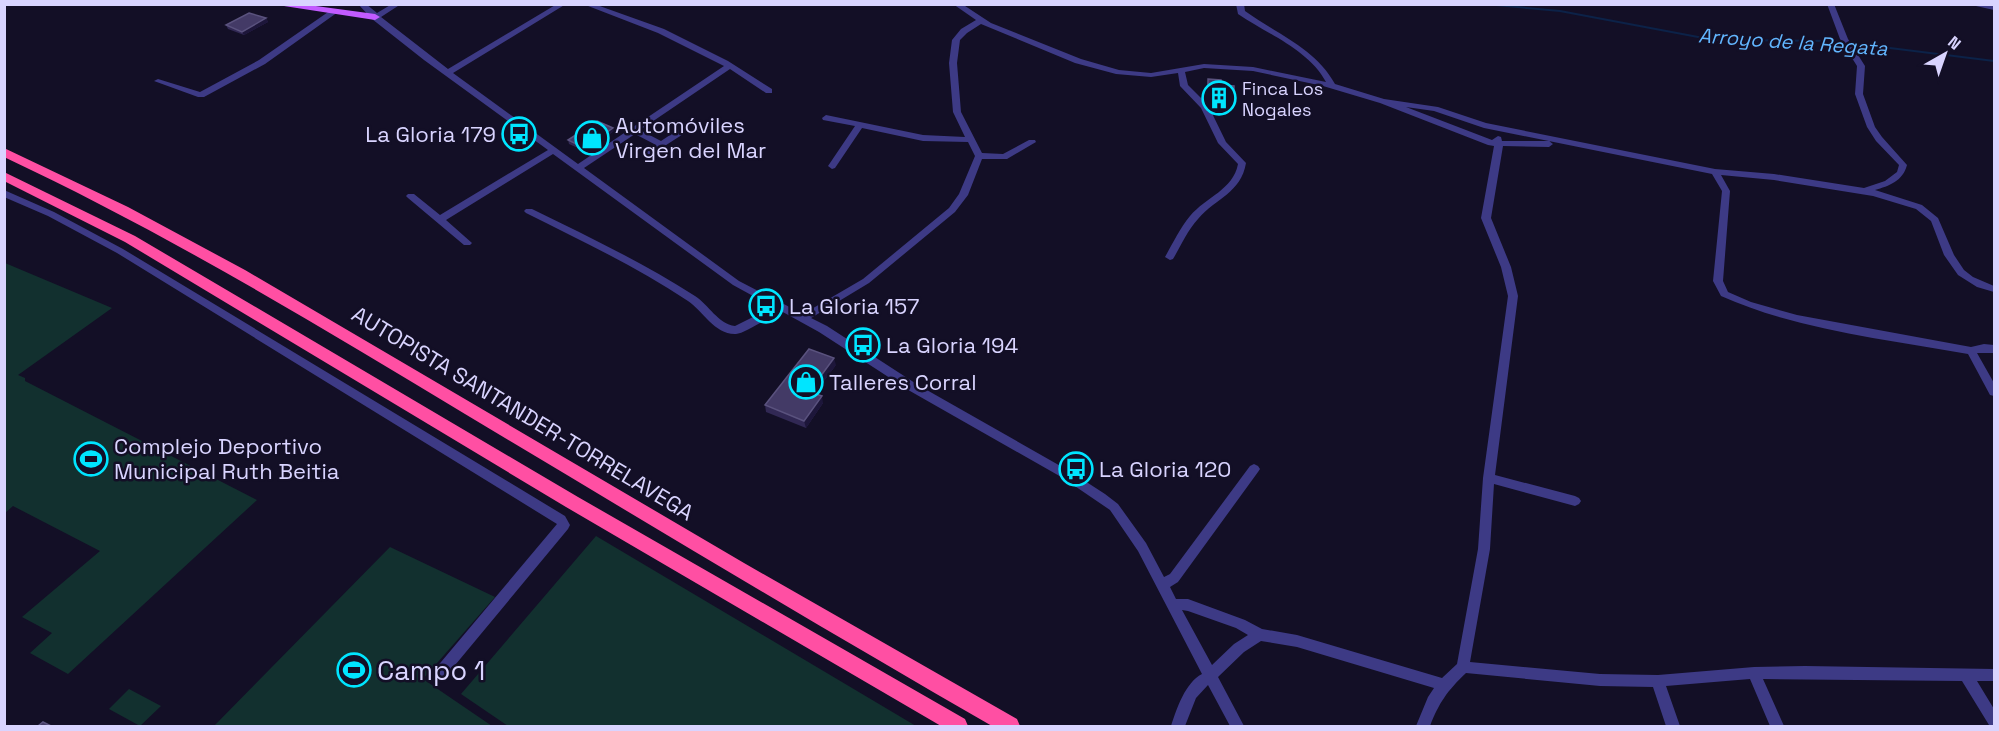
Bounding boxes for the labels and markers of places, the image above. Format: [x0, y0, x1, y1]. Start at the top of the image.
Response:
place label: Finca Los Nogales [1242, 77, 1323, 121]
building icon: Finca Los Nogales [1201, 80, 1237, 116]
place label: Automóviles Virgen del Mar [615, 111, 766, 164]
bus stop icon: La Gloria 179 [501, 116, 537, 152]
place label: La Gloria 179 [365, 120, 496, 148]
shop icon: Automóviles Virgen del Mar [574, 120, 610, 156]
bus stop icon: La Gloria 157 [748, 288, 784, 324]
place label: La Gloria 157 [789, 292, 919, 320]
bus stop icon: La Gloria 194 [845, 327, 881, 363]
place label: La Gloria 194 [886, 331, 1018, 359]
shop icon: Talleres Corral [788, 364, 824, 400]
place label: Talleres Corral [829, 368, 977, 396]
place label: Complejo Deportivo Municipal Ruth Beitia [114, 432, 340, 485]
sports icon: Complejo Deportivo Municipal Ruth Beitia [73, 441, 109, 477]
bus stop icon: La Gloria 120 [1058, 451, 1094, 487]
place label: La Gloria 120 [1099, 455, 1231, 483]
sports icon: Campo 1 [336, 652, 372, 688]
place label: Campo 1 [377, 653, 485, 688]

